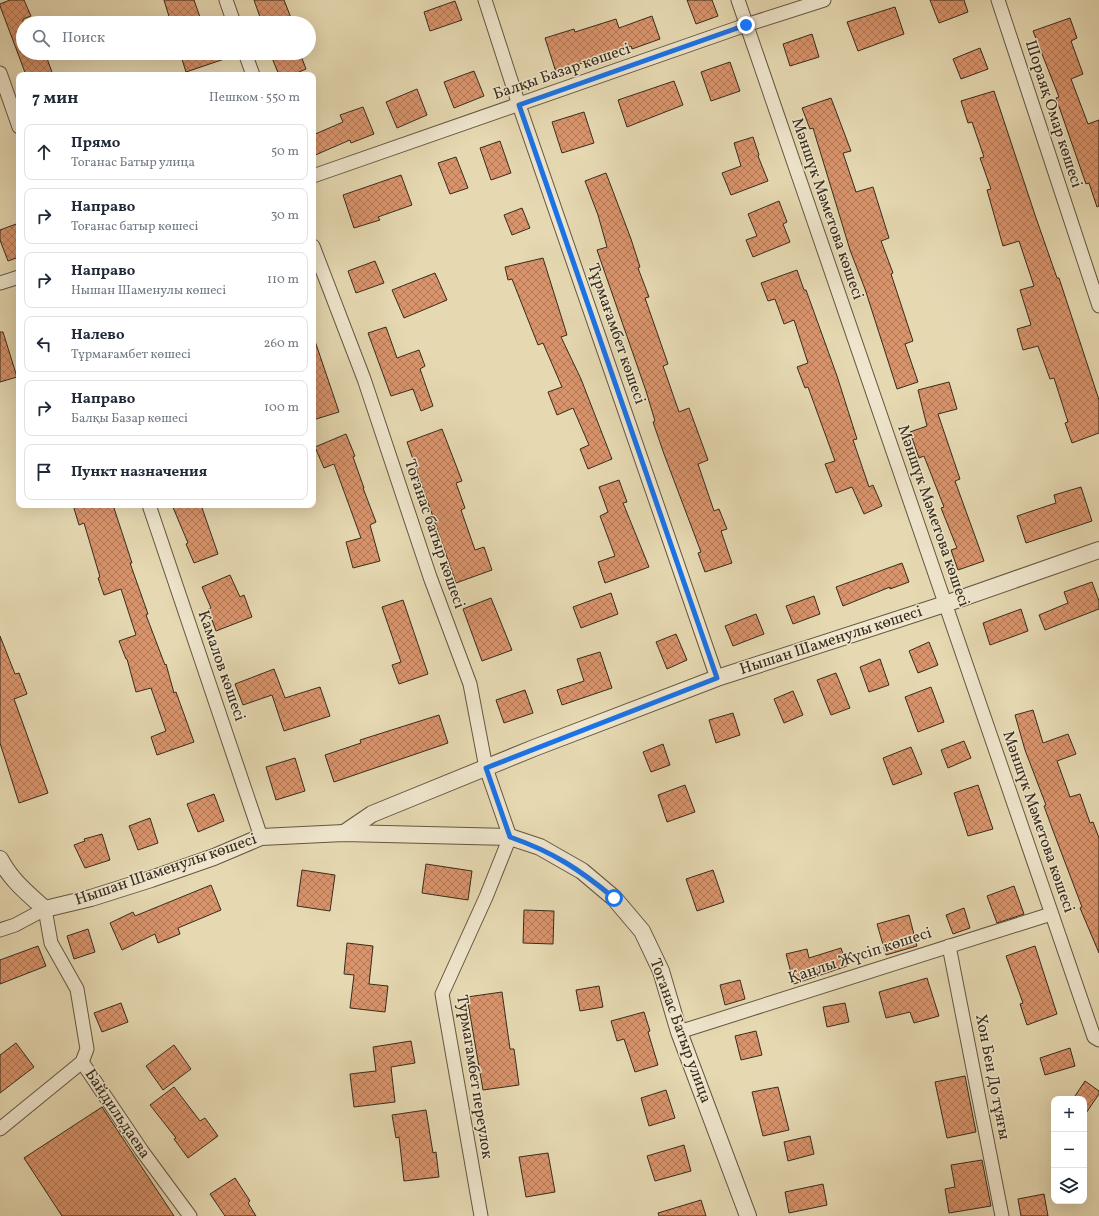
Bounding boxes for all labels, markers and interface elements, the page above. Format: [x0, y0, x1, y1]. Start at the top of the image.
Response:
search box [16, 16, 316, 60]
route end [737, 16, 755, 34]
icon: search [30, 27, 52, 49]
text: Поиск [62, 28, 105, 49]
street label: Шораяқ Омар көшесі [1019, 37, 1087, 191]
street label: Балқы Базар көшесі [490, 38, 634, 106]
text: 7 мин [32, 87, 78, 110]
text: Пешком · 550 m [209, 89, 300, 107]
street label: Мәншүк Мәметова көшесі [785, 115, 869, 303]
text: Прямо [71, 133, 120, 154]
icon: ahead [33, 141, 55, 163]
text: 50 m [271, 143, 299, 161]
text: Тоганас Батыр улица [71, 154, 195, 172]
text: Направо [71, 197, 135, 218]
icon: right [33, 205, 55, 227]
text: 30 m [271, 207, 299, 225]
text: Тоғанас батыр көшесі [71, 218, 198, 236]
text: Направо [71, 261, 135, 282]
street label: Тұрмағамбет көшесі [582, 261, 650, 408]
icon: right [33, 269, 55, 291]
text: 110 m [267, 271, 299, 289]
text: Нышан Шаменулы көшесі [71, 282, 226, 300]
text: Налево [71, 325, 125, 346]
icon: left [33, 333, 55, 355]
text: 260 m [264, 335, 299, 353]
text: Тұрмағамбет көшесі [71, 346, 191, 364]
text: Направо [71, 389, 135, 410]
icon: right [33, 397, 55, 419]
text: 100 m [264, 399, 299, 417]
text: Балқы Базар көшесі [71, 410, 188, 428]
street label: Мәншүк Мәметова көшесі [891, 422, 975, 610]
street label: Тоғанас батыр көшесі [398, 456, 470, 612]
icon: arrive [33, 461, 55, 483]
text: Пункт назначения [71, 462, 207, 483]
street label: Нышан Шаменулы көшесі [737, 601, 925, 681]
street label: Камалов көшесі [192, 608, 250, 725]
street label: Мәншүк Мәметова көшесі [996, 728, 1080, 916]
street label: Нышан Шаменулы көшесі [72, 828, 260, 911]
route start [605, 889, 623, 907]
street label: Қаңлы Жүсіп көшесі [785, 922, 935, 990]
street label: Тоганас Батыр улица [644, 956, 716, 1107]
street label: Турмагамбет переулок [450, 993, 498, 1161]
street label: Хон Бен До тұяғы [969, 1012, 1015, 1142]
street label: Байдильдаева [79, 1065, 155, 1163]
map controls [1051, 1096, 1087, 1204]
button: + [1051, 1096, 1087, 1132]
button: − [1051, 1132, 1087, 1168]
button: layers [1051, 1168, 1087, 1204]

